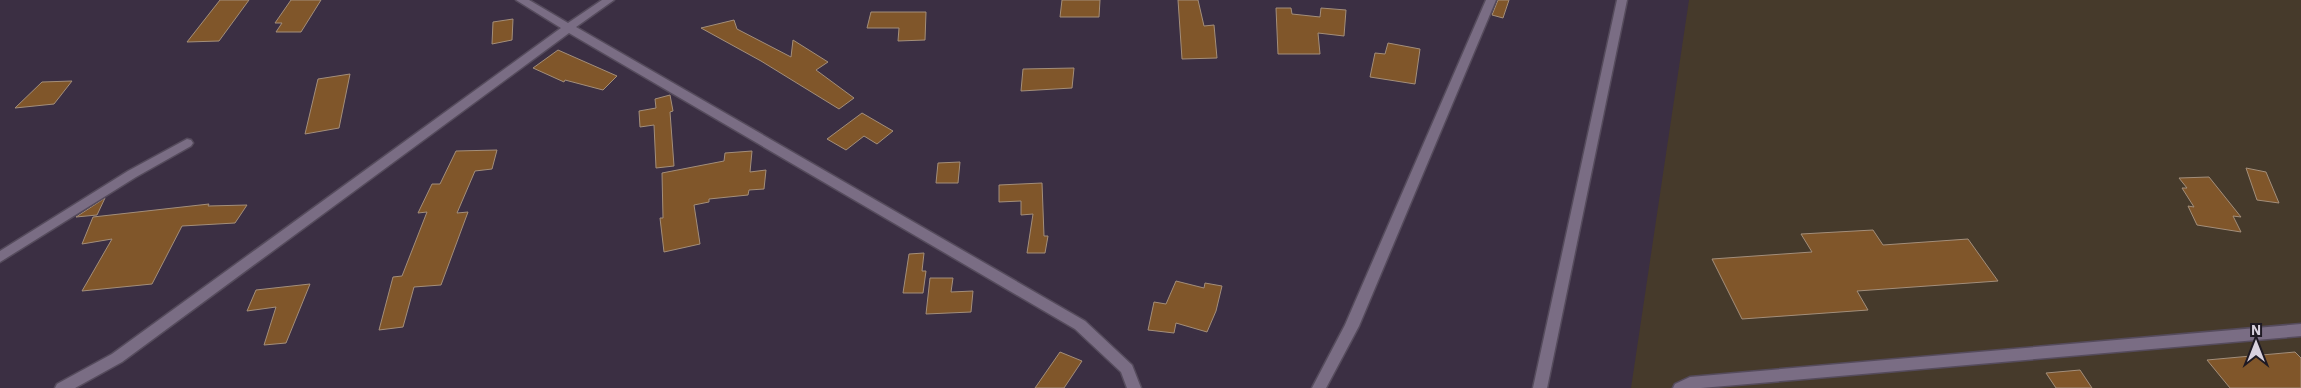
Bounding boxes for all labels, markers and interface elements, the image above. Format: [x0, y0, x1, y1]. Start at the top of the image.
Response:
north arrow [2231, 318, 2281, 368]
text: N [2251, 321, 2261, 339]

